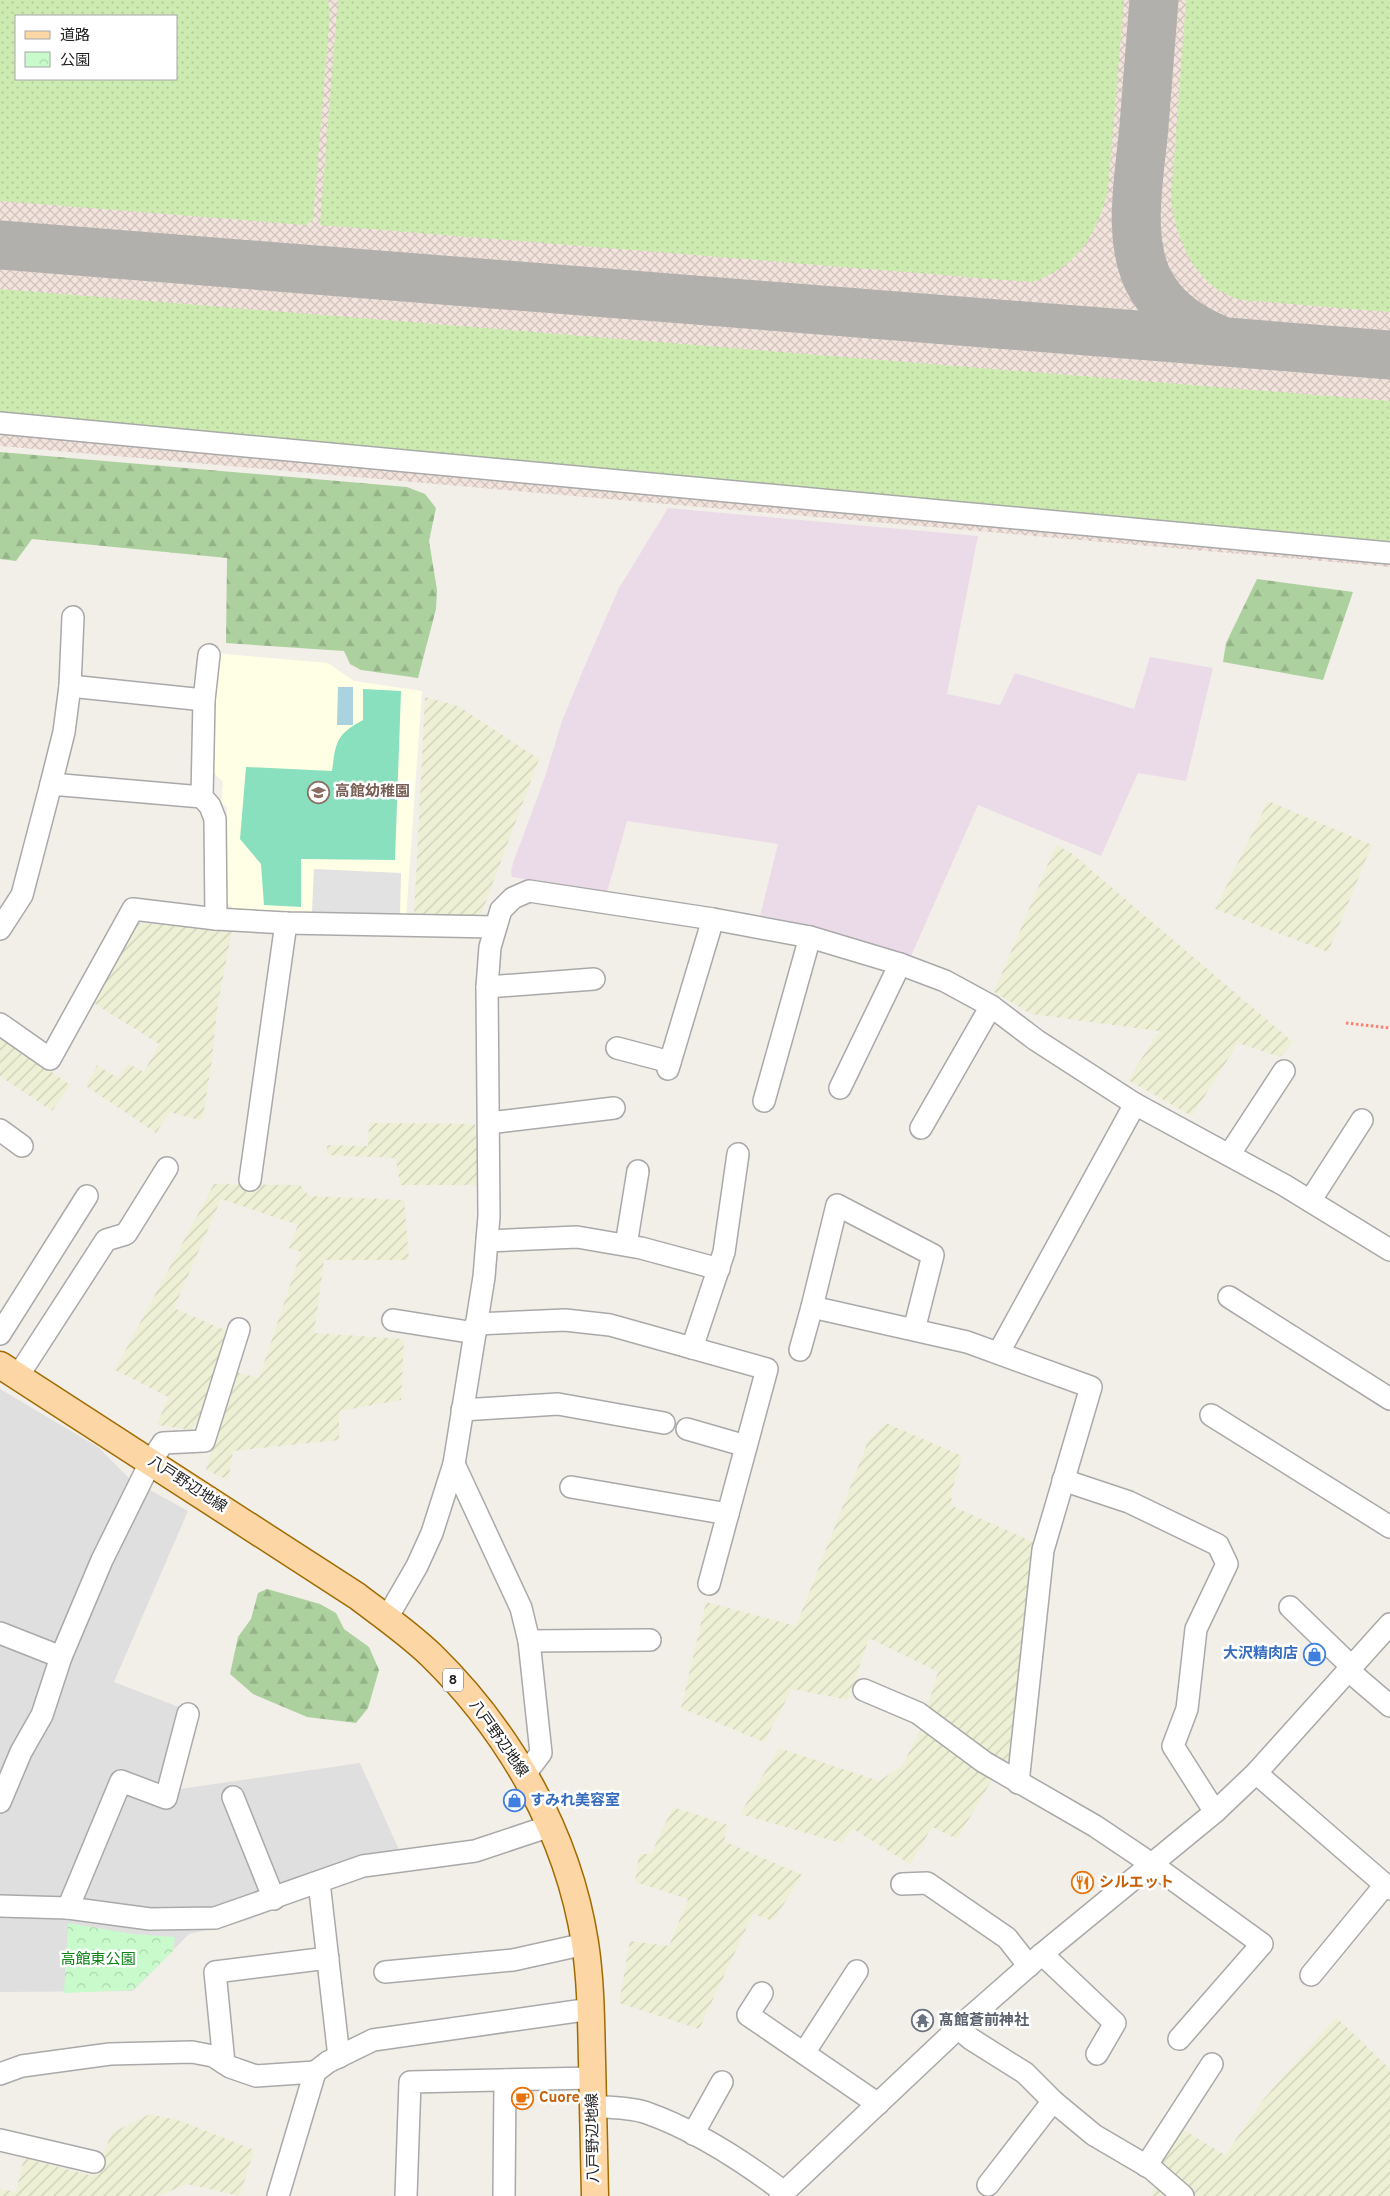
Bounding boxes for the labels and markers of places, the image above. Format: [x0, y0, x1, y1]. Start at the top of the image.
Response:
school or university icon: 高館幼稚園 [307, 780, 331, 804]
place label: 高館幼稚園 [335, 783, 410, 802]
shop icon: 大沢精肉店 [1302, 1642, 1326, 1666]
place label: 大沢精肉店 [1223, 1644, 1298, 1664]
shop icon: すみれ美容室 [502, 1789, 526, 1813]
place label: すみれ美容室 [530, 1792, 620, 1811]
restaurant icon: シルエット [1071, 1871, 1095, 1895]
place label: シルエット [1099, 1874, 1174, 1893]
temple icon: 髙館蒼前神社 [911, 2009, 935, 2033]
place label: 髙館蒼前神社 [939, 2011, 1029, 2031]
cafe icon: Cuore [511, 2086, 535, 2110]
place label: Cuore [539, 2089, 580, 2108]

